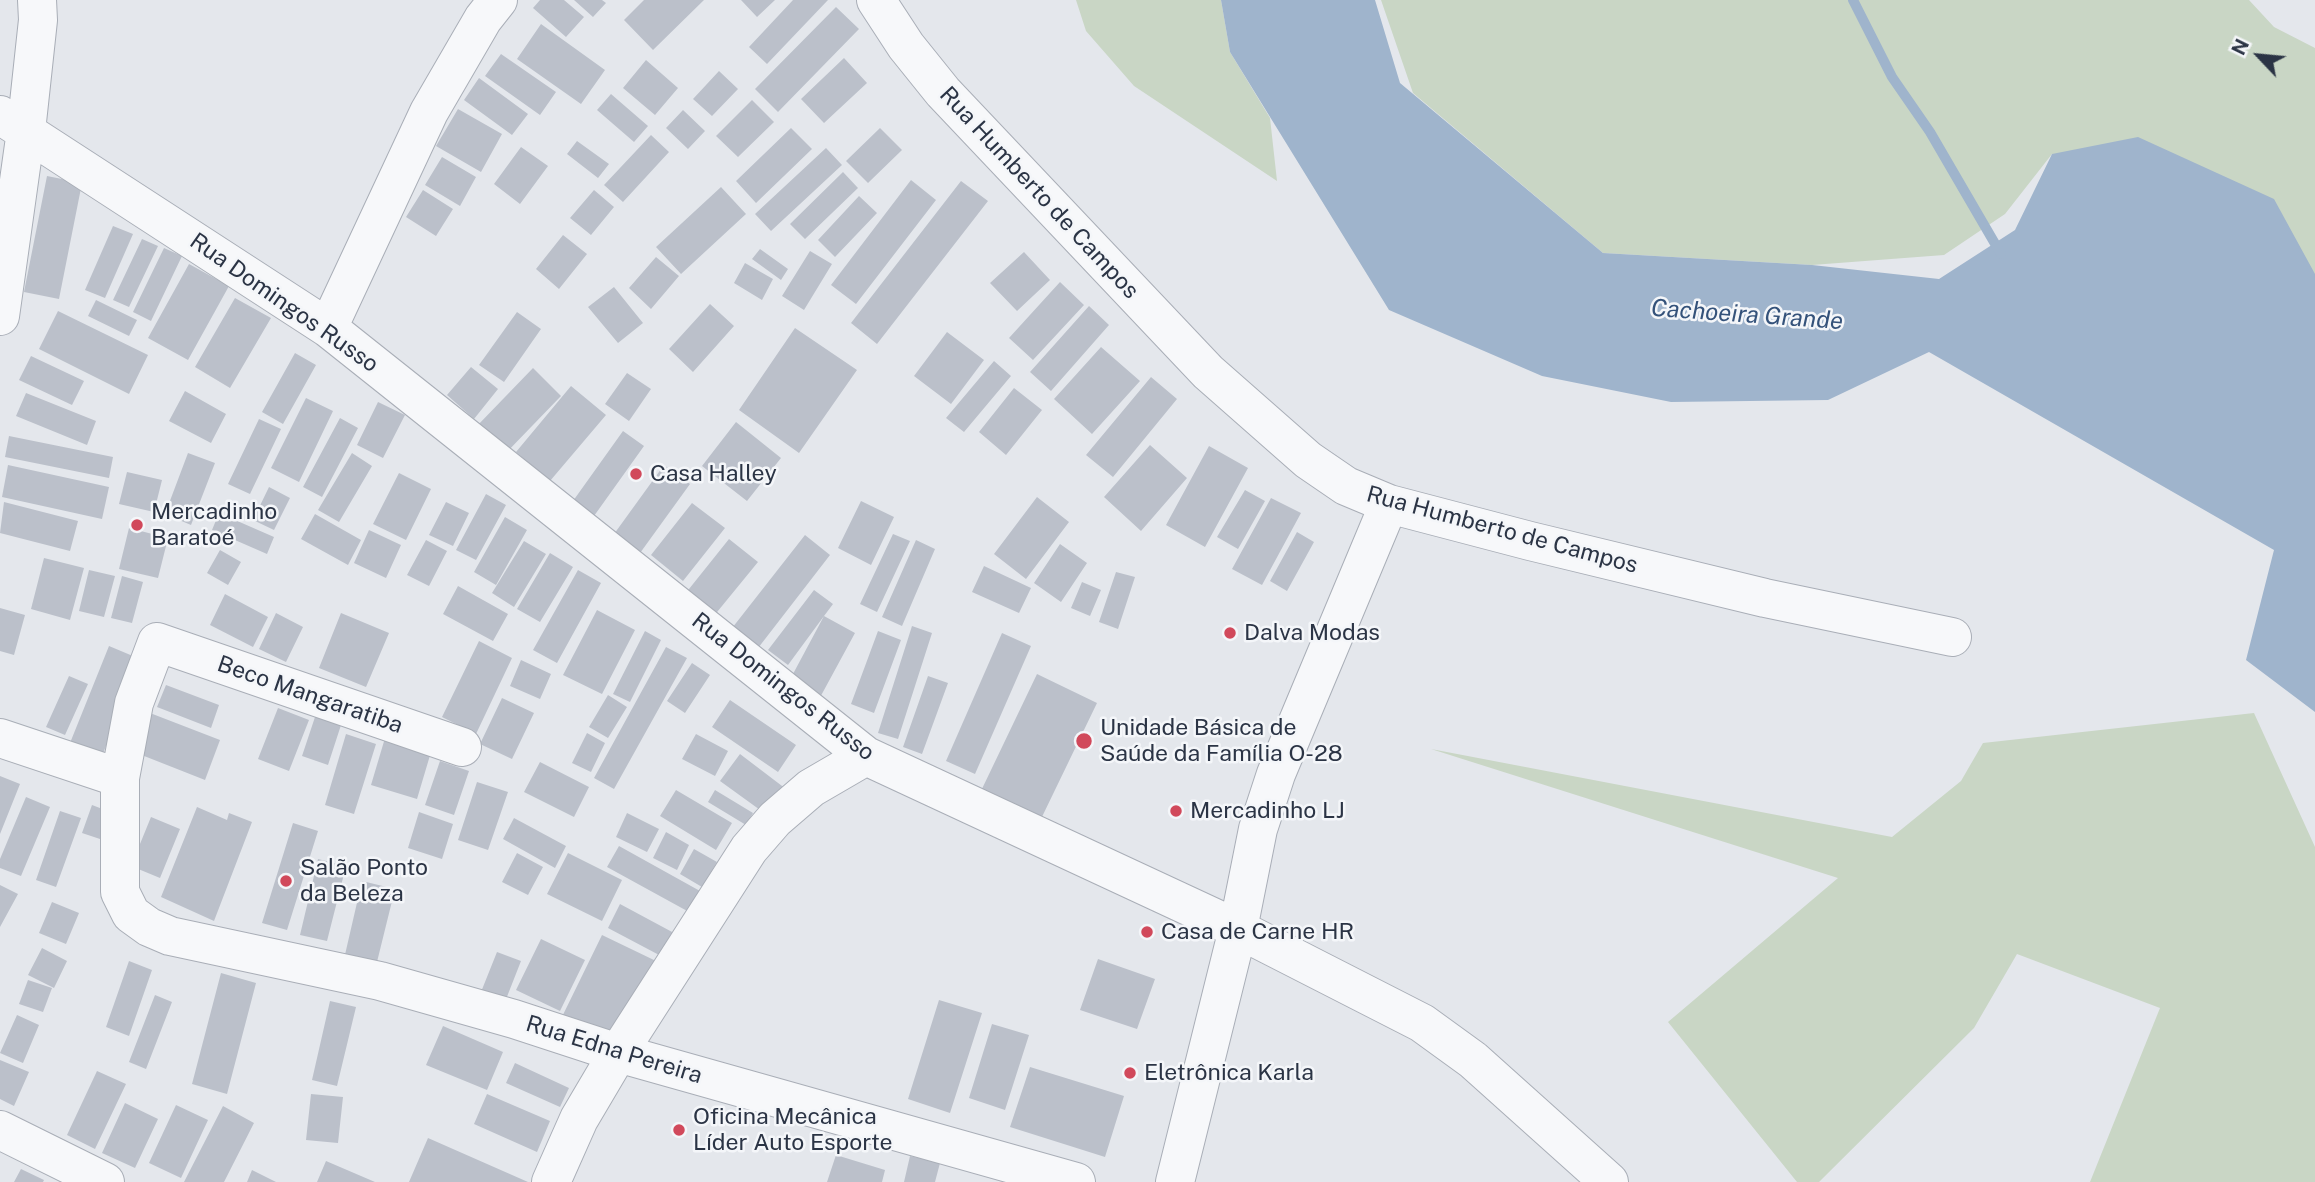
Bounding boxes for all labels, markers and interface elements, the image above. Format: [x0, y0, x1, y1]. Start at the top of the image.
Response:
north arrow [2224, 21, 2294, 91]
text: N [2227, 35, 2253, 58]
street label: Rua Humberto de Campos [934, 81, 1144, 305]
street label: Rua Domingos Russo [184, 227, 384, 379]
water label: Cachoeira Grande [1650, 294, 1844, 336]
place label: Casa Halley [650, 460, 777, 488]
marker: Casa Halley [628, 466, 644, 482]
street label: Rua Humberto de Campos [1363, 480, 1641, 580]
place label: Mercadinho Baratoé [151, 498, 277, 552]
marker: Mercadinho Baratoé [129, 517, 145, 533]
street label: Rua Domingos Russo [686, 607, 880, 767]
place label: Dalva Modas [1244, 619, 1380, 647]
marker: Dalva Modas [1222, 625, 1238, 641]
street label: Beco Mangaratiba [214, 650, 406, 740]
place label: Unidade Básica de Saúde da Família O-28 [1100, 714, 1343, 768]
marker: Unidade Básica de Saúde da Família O-28 [1074, 731, 1094, 751]
place label: Mercadinho LJ [1190, 797, 1345, 825]
marker: Mercadinho LJ [1168, 803, 1184, 819]
place label: Salão Ponto da Beleza [300, 854, 428, 908]
marker: Salão Ponto da Beleza [278, 873, 294, 889]
place label: Casa de Carne HR [1161, 918, 1354, 946]
marker: Casa de Carne HR [1139, 924, 1155, 940]
street label: Rua Edna Pereira [522, 1010, 706, 1090]
place label: Eletrônica Karla [1144, 1059, 1314, 1087]
marker: Eletrônica Karla [1122, 1065, 1138, 1081]
place label: Oficina Mecânica Líder Auto Esporte [693, 1103, 893, 1157]
marker: Oficina Mecânica Líder Auto Esporte [671, 1122, 687, 1138]

